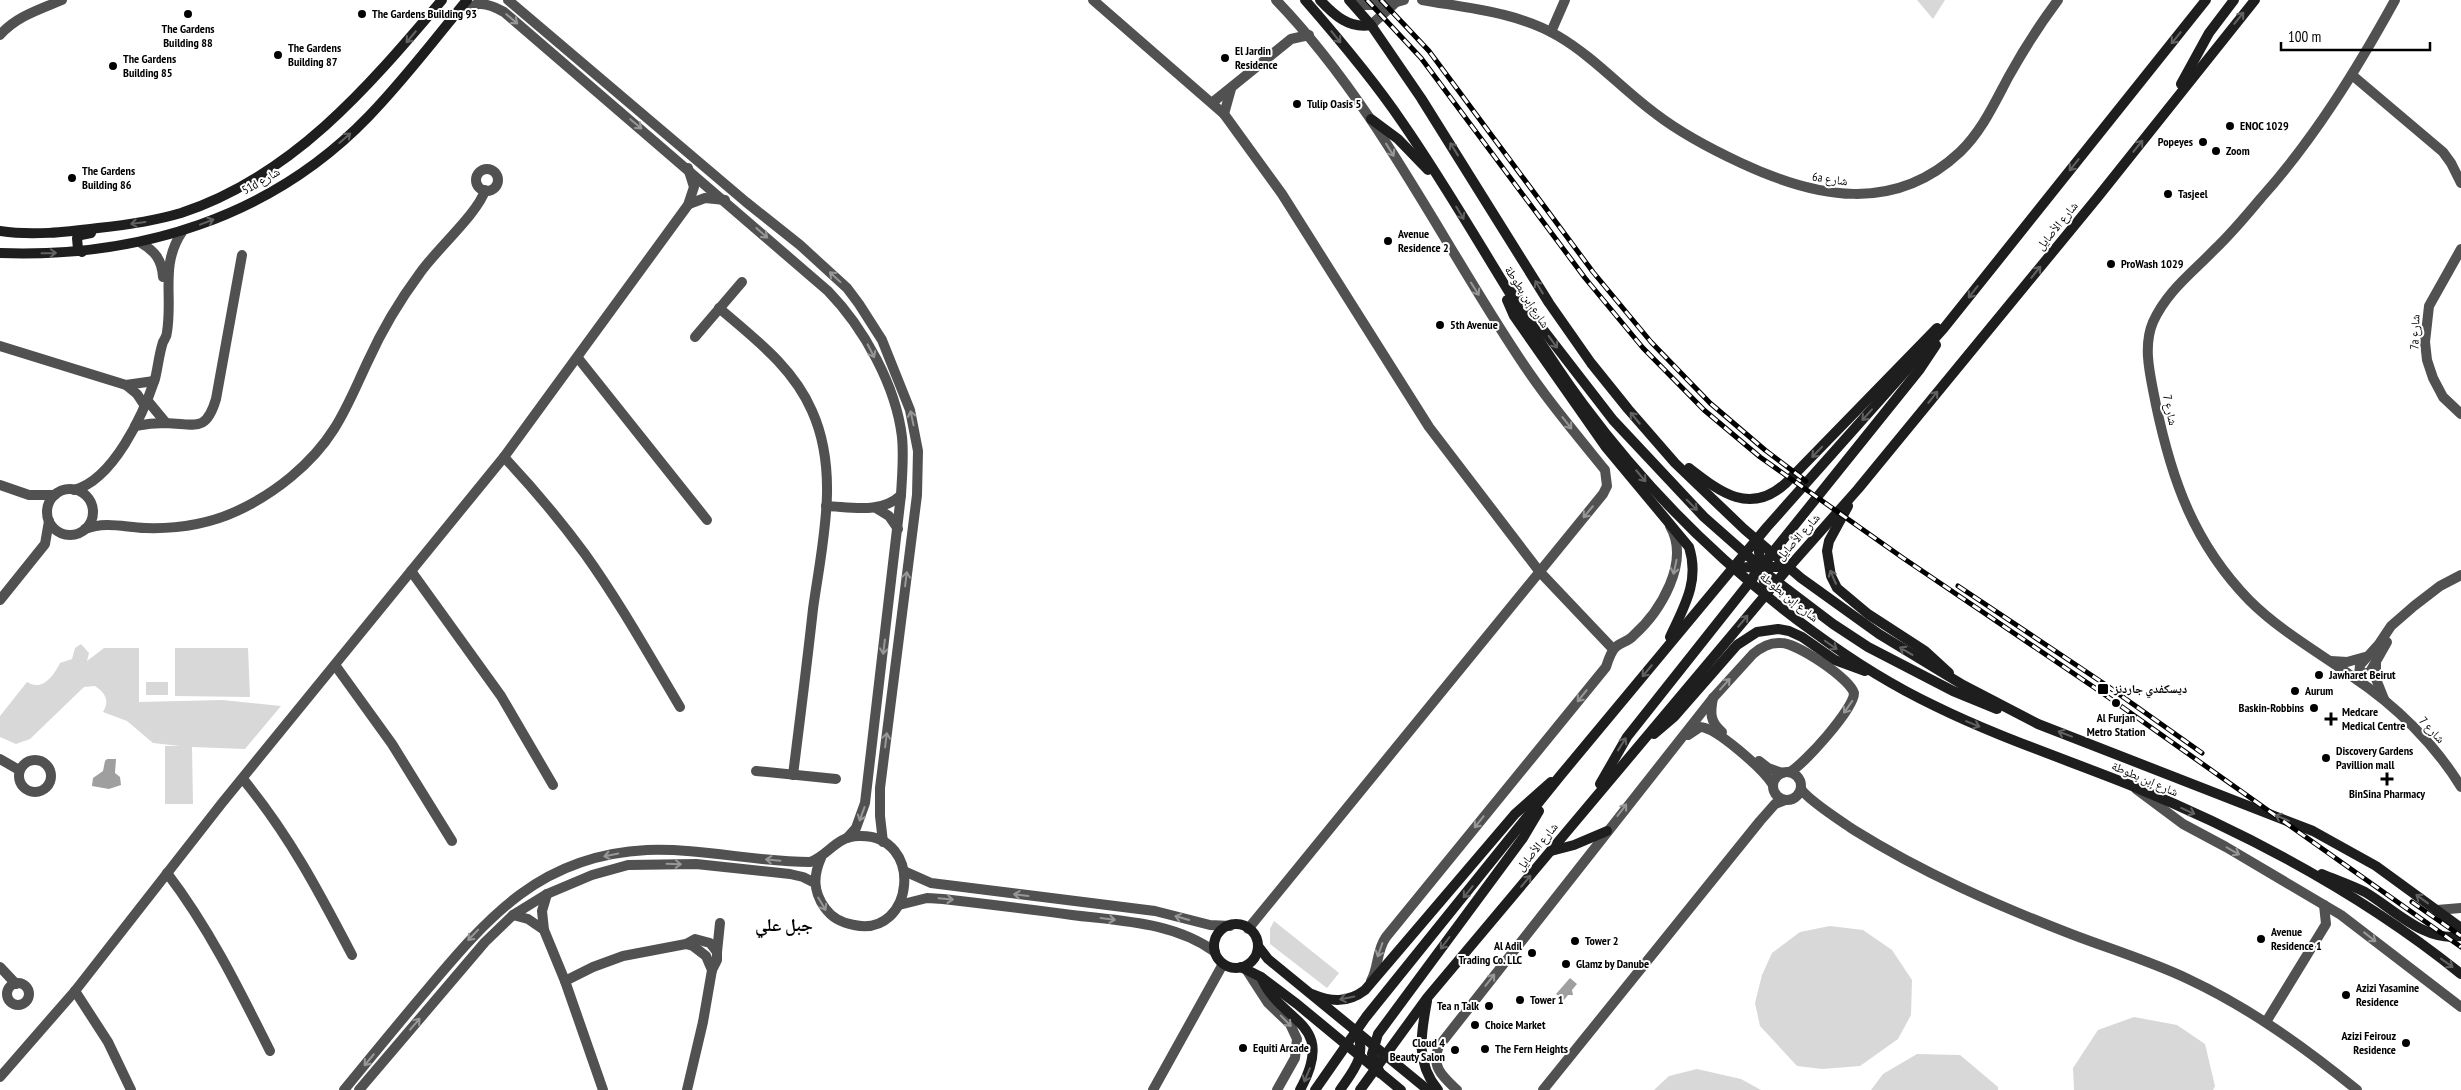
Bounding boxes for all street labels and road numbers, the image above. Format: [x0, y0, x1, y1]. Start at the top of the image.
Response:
street label: 51d شارع [239, 164, 283, 198]
street label: 6a شارع [1811, 169, 1849, 189]
street label: شارع الأصايل [2032, 198, 2082, 254]
street label: شارع إبن بطوطة [1501, 263, 1553, 331]
street label: 7a شارع [2406, 314, 2424, 350]
street label: شارع 7 [2159, 393, 2181, 427]
street label: شارع الأصايل [1773, 510, 1823, 564]
street label: شارع إبن بطوطة [1756, 568, 1822, 626]
street label: شارع 7 [2416, 713, 2448, 747]
street label: شارع إبن بطوطة [2109, 758, 2181, 800]
street label: شارع الأصايل [1512, 819, 1562, 875]

